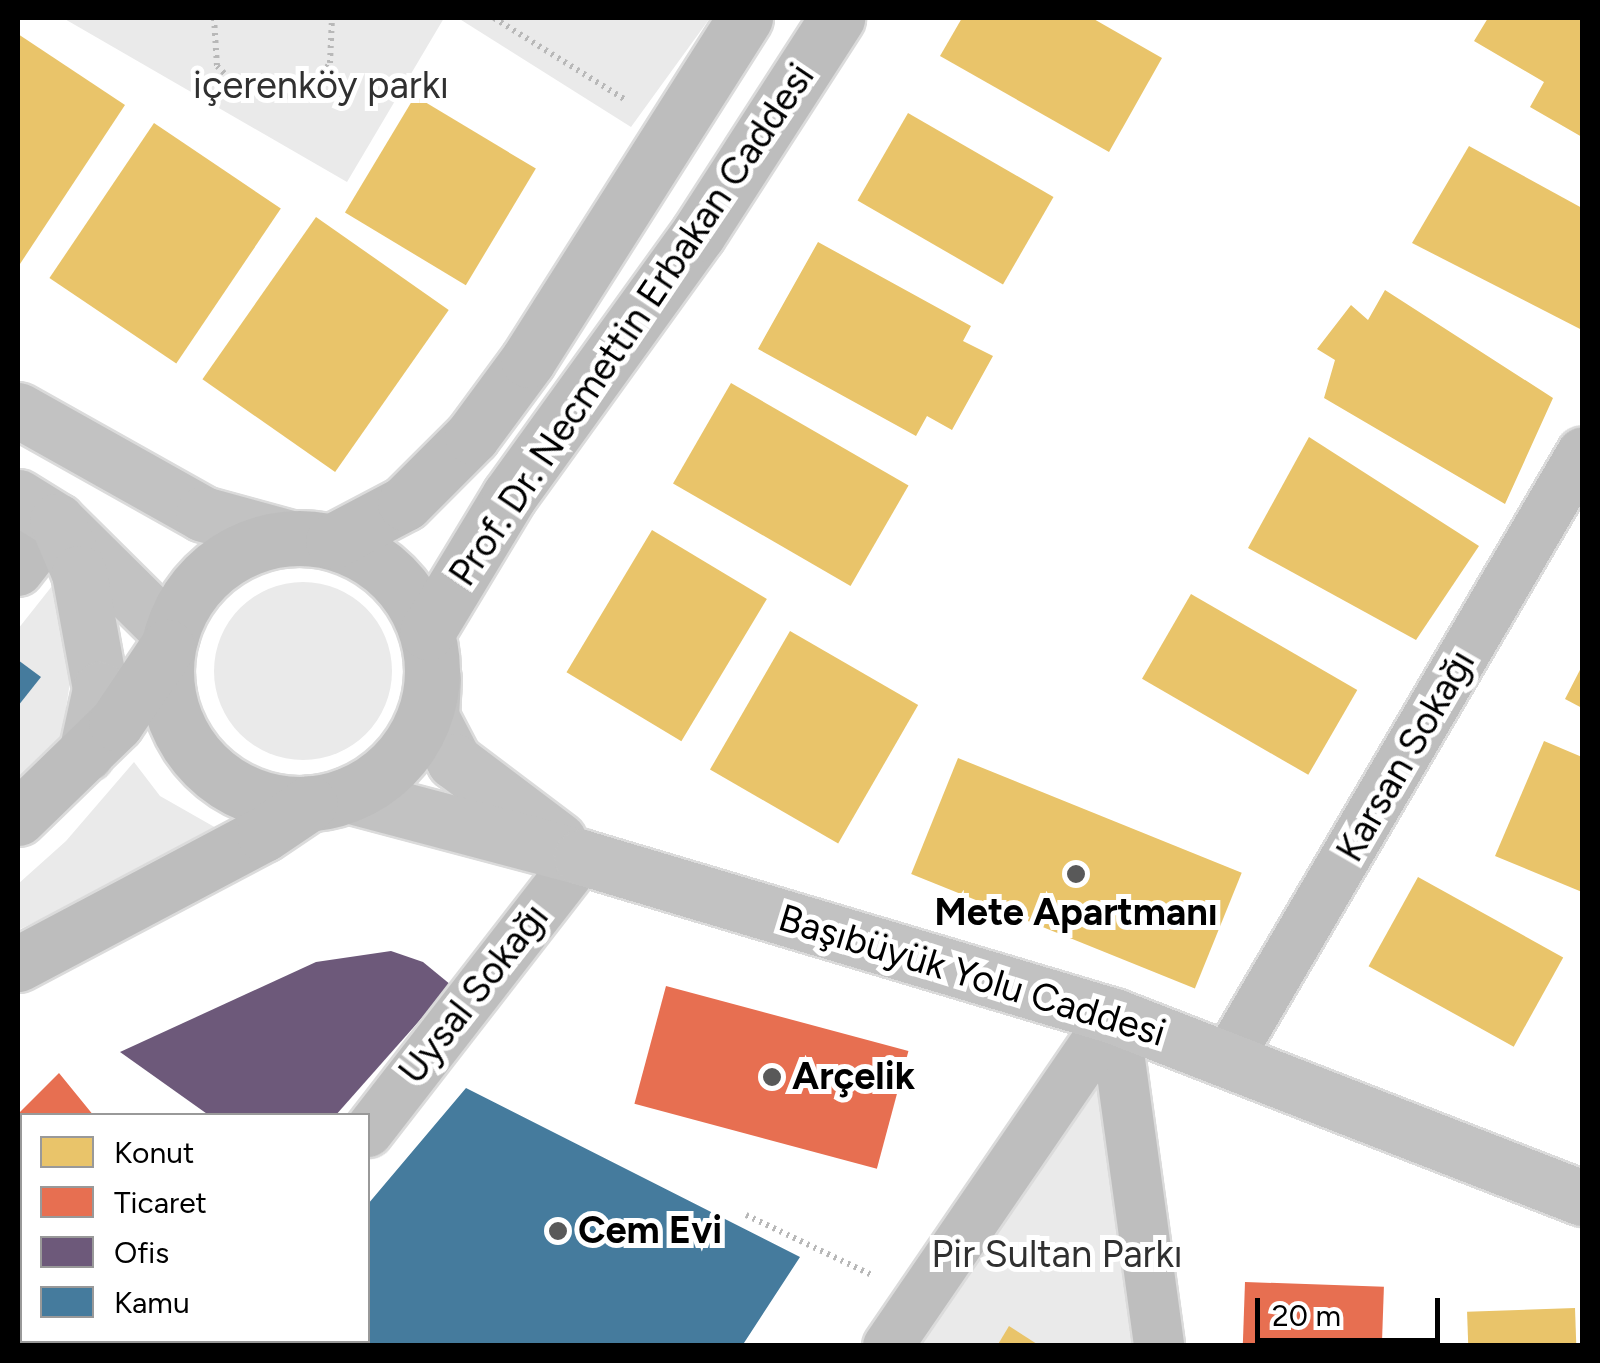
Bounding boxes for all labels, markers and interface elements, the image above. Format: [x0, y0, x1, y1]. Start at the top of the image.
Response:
street label: Prof. Dr. Necmettin Erbakan Caddesi [440, 55, 824, 595]
park label: içerenköy parkı [193, 63, 449, 109]
street label: Karsan Sokağı [1327, 642, 1485, 870]
marker: Mete Apartmanı [1065, 863, 1087, 885]
place label: Mete Apartmanı [934, 890, 1218, 936]
street label: Uysal Sokağı [390, 895, 558, 1093]
street label: Başıbüyük Yolu Caddesi [773, 895, 1171, 1057]
place label: Arçelik [792, 1054, 915, 1100]
marker: Arçelik [761, 1066, 783, 1088]
legend [20, 1113, 370, 1343]
text: Konut [114, 1134, 194, 1171]
text: Ticaret [114, 1184, 207, 1221]
place label: Cem Evi [578, 1208, 722, 1254]
marker: Cem Evi [547, 1220, 569, 1242]
park label: Pir Sultan Parkı [931, 1232, 1183, 1278]
text: Ofis [114, 1234, 169, 1271]
scale bar [1260, 1278, 1445, 1340]
text: Kamu [114, 1284, 190, 1321]
text: 20 m [1272, 1297, 1341, 1334]

